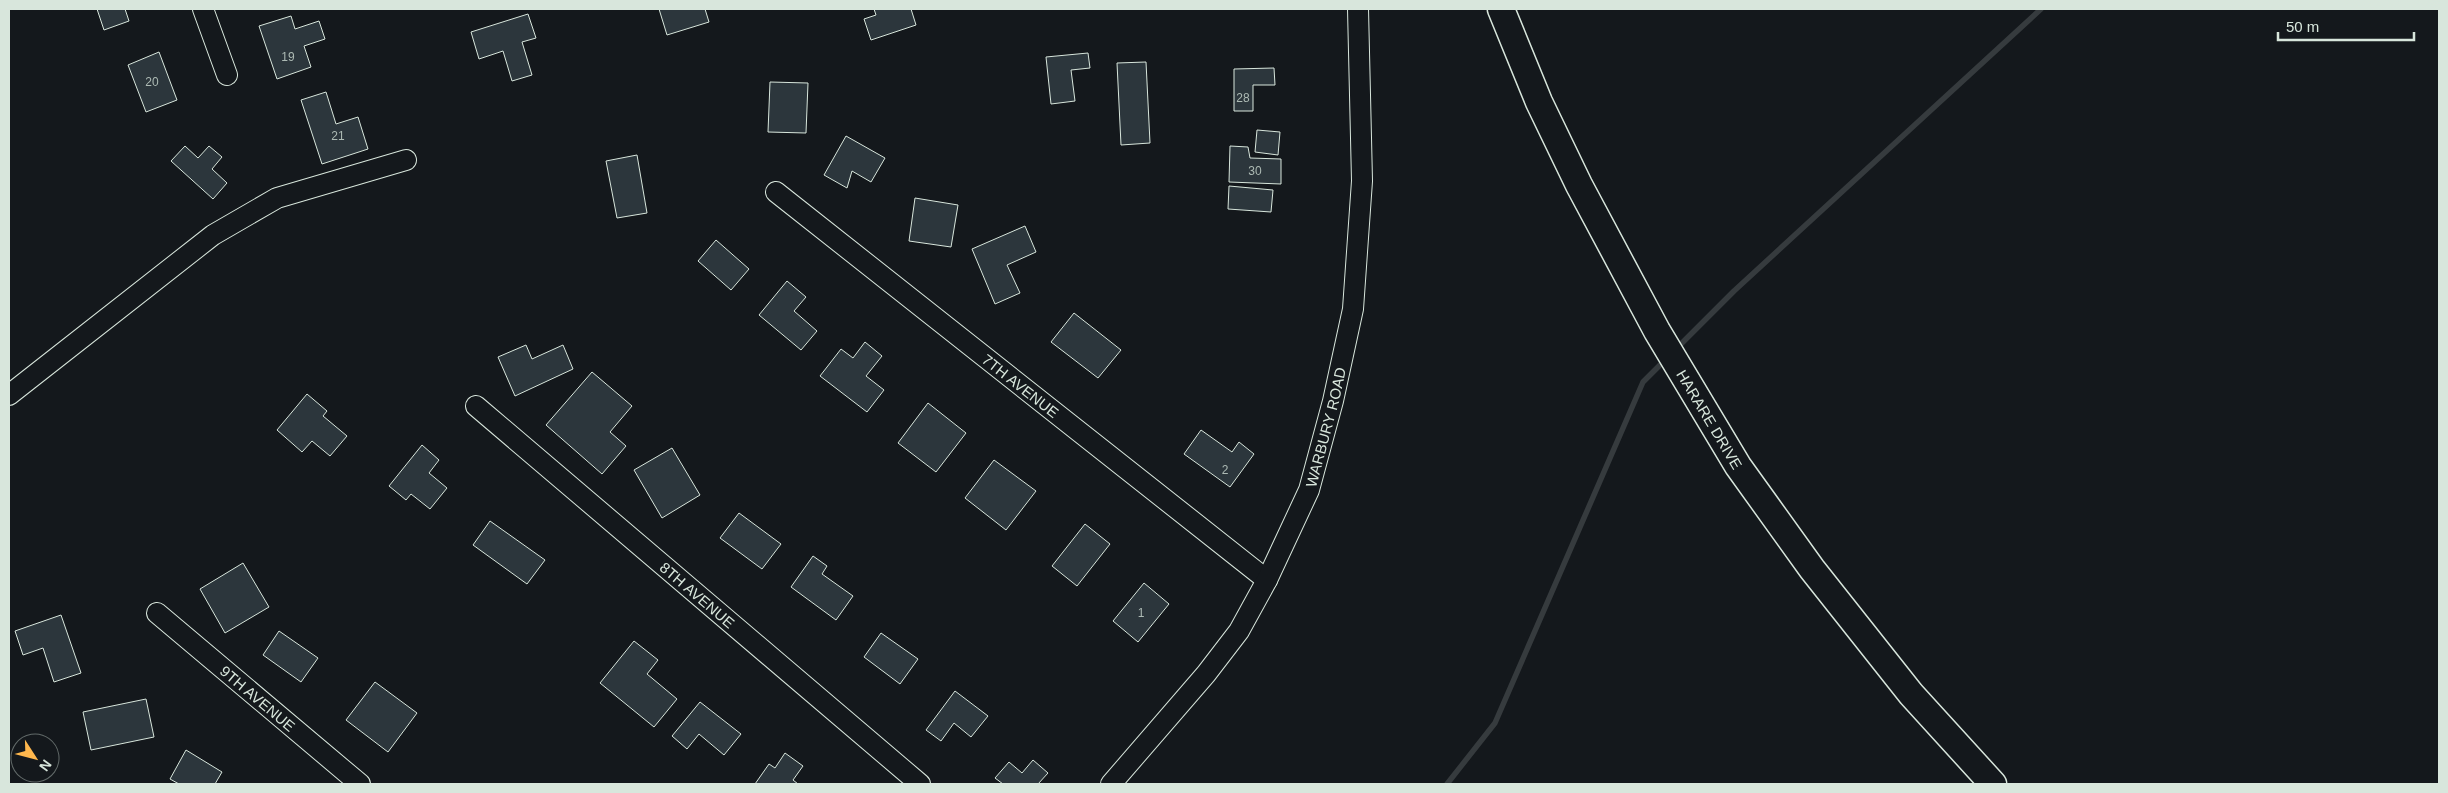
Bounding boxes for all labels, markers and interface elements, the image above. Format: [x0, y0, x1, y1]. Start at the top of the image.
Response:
scale bar [2278, 10, 2414, 42]
text: 50 m [2286, 18, 2319, 35]
house number: 19 [281, 50, 295, 64]
house number: 20 [145, 75, 159, 89]
house number: 28 [1236, 91, 1250, 105]
house number: 21 [331, 129, 345, 143]
house number: 30 [1248, 164, 1262, 178]
street label: 7TH AVENUE [979, 350, 1062, 421]
street label: WARBURY ROAD [1302, 365, 1349, 489]
street label: HARARE DRIVE [1674, 367, 1746, 472]
house number: 2 [1222, 463, 1229, 477]
street label: 8TH AVENUE [657, 558, 738, 631]
house number: 1 [1138, 606, 1145, 620]
street label: 9TH AVENUE [217, 662, 299, 734]
north arrow [10, 733, 60, 783]
text: N [36, 757, 55, 774]

